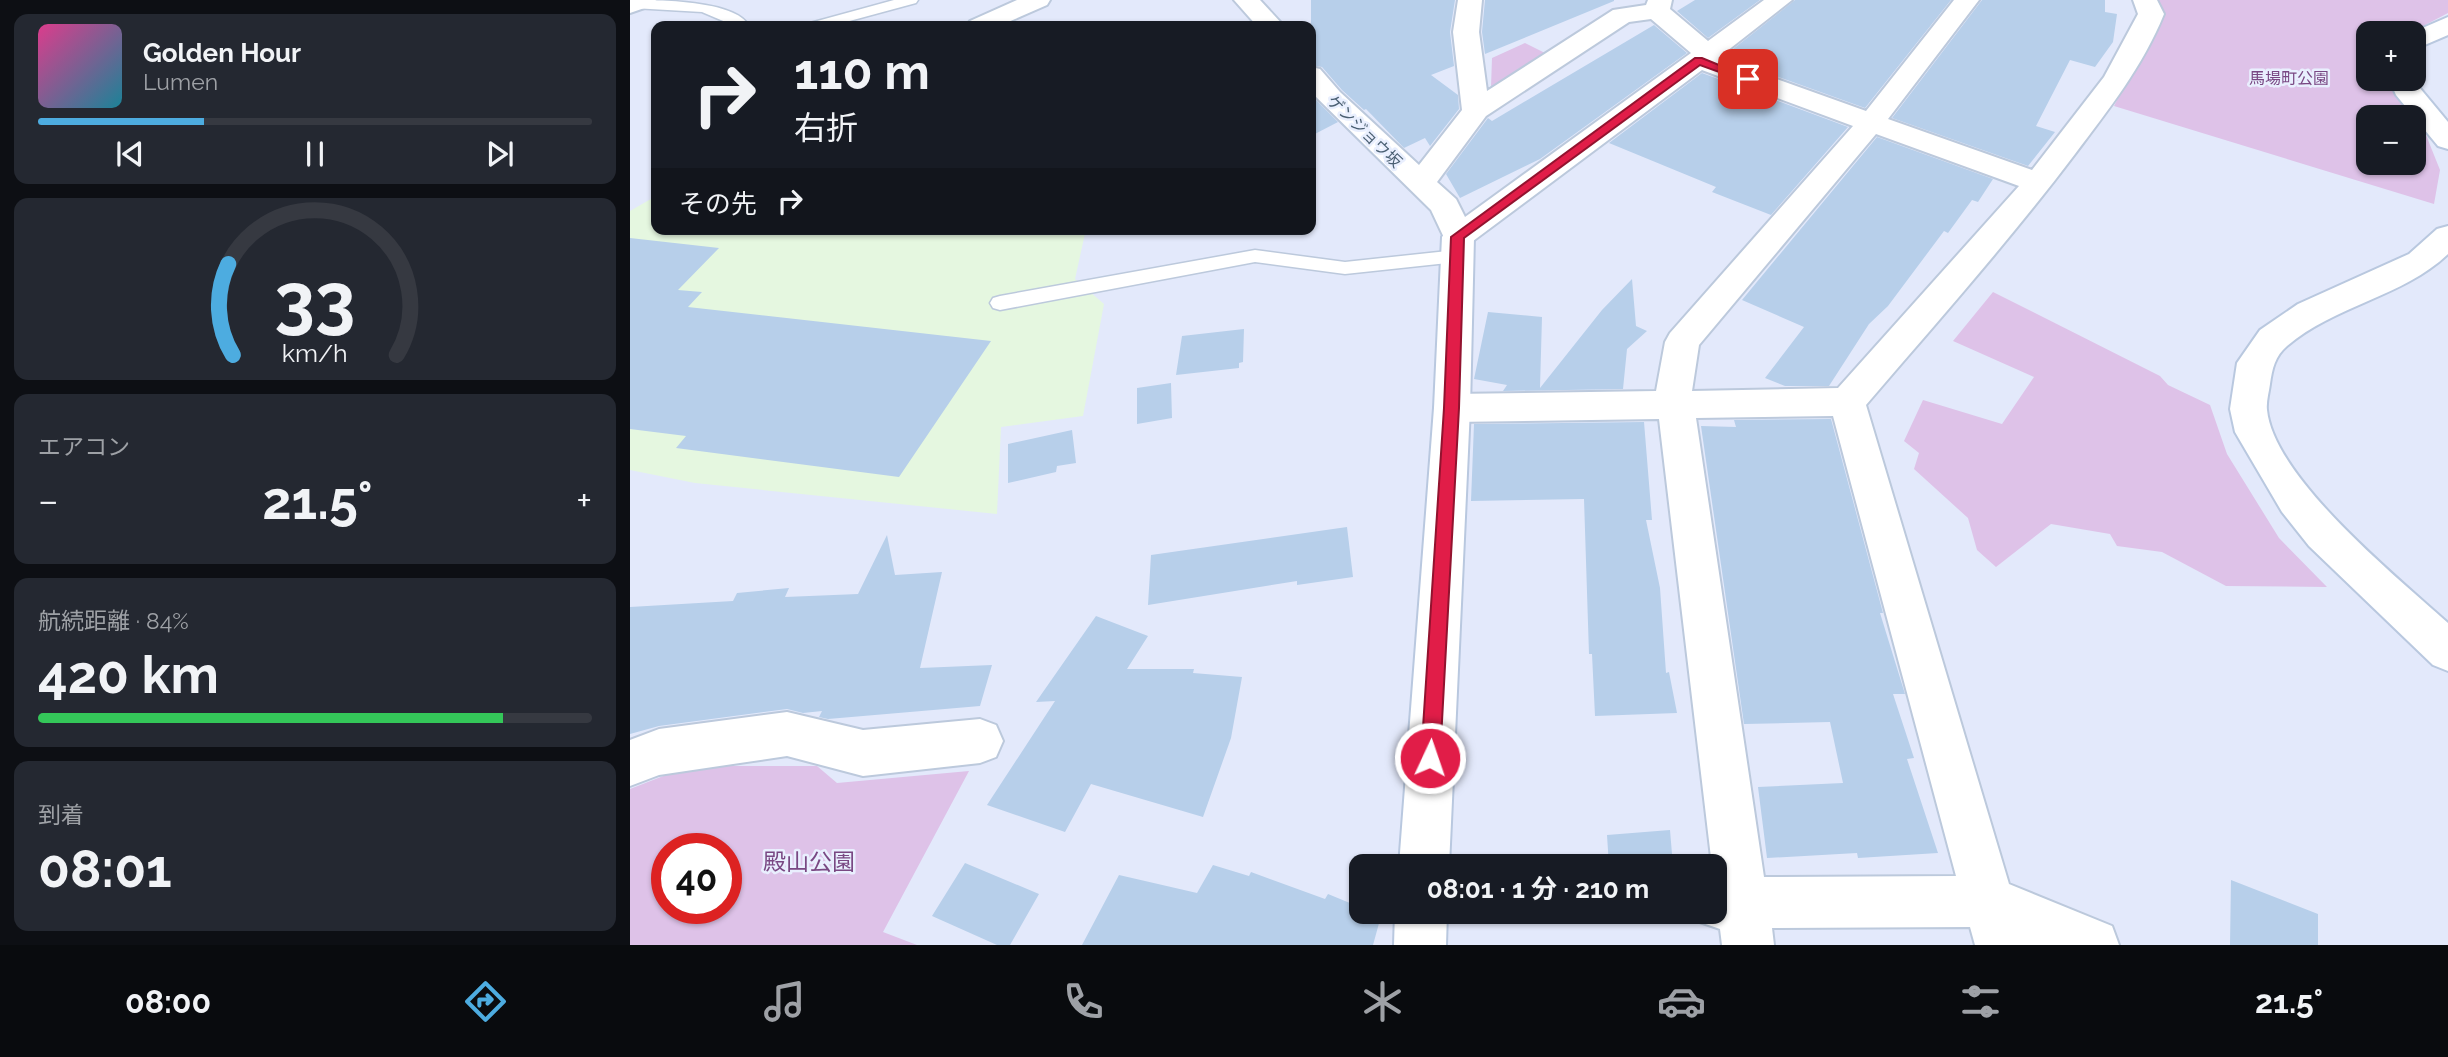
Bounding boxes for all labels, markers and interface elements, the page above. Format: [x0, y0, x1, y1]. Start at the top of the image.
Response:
map controls [2356, 21, 2426, 175]
button: + [2356, 21, 2426, 91]
text: Golden Hour [143, 38, 301, 68]
text: 110 m [794, 43, 930, 100]
icon: right [679, 49, 770, 140]
pin [1718, 49, 1778, 109]
icon: arrive [1729, 60, 1767, 98]
text: Lumen [143, 68, 218, 95]
park label: 馬場町公園 [2249, 69, 2329, 88]
street label: ゲンジョウ坂 [1324, 91, 1406, 172]
button: − [2356, 105, 2426, 175]
text: 右折 [794, 109, 858, 146]
icon: previous [111, 135, 149, 173]
icon: pause [296, 135, 334, 173]
icon: next [481, 135, 519, 173]
icon: right [771, 182, 809, 220]
text: その先 [679, 189, 757, 219]
text: 33 [274, 257, 356, 342]
text: km/h [282, 338, 348, 368]
text: エアコン [38, 433, 130, 460]
text: 21.5° [262, 470, 373, 531]
text: − [38, 478, 58, 523]
text: + [576, 478, 592, 523]
text: 航続距離 · 84% [38, 607, 189, 634]
text: 420 km [38, 644, 219, 705]
position arrow [1393, 721, 1467, 795]
text: 到着 [38, 801, 84, 828]
speed limit sign: 40 [651, 833, 742, 924]
text: 08:01 [38, 838, 172, 899]
park label: 殿山公園 [763, 848, 855, 875]
text: 08:01 · 1 分 · 210 m [1427, 874, 1649, 904]
icon: directions [461, 977, 510, 1026]
icon: music [760, 977, 809, 1026]
icon: phone [1059, 977, 1108, 1026]
icon: climate [1358, 977, 1407, 1026]
icon: car [1657, 977, 1706, 1026]
icon: filters [1956, 977, 2005, 1026]
text: 08:00 [125, 983, 211, 1020]
text: 21.5° [2255, 983, 2323, 1020]

